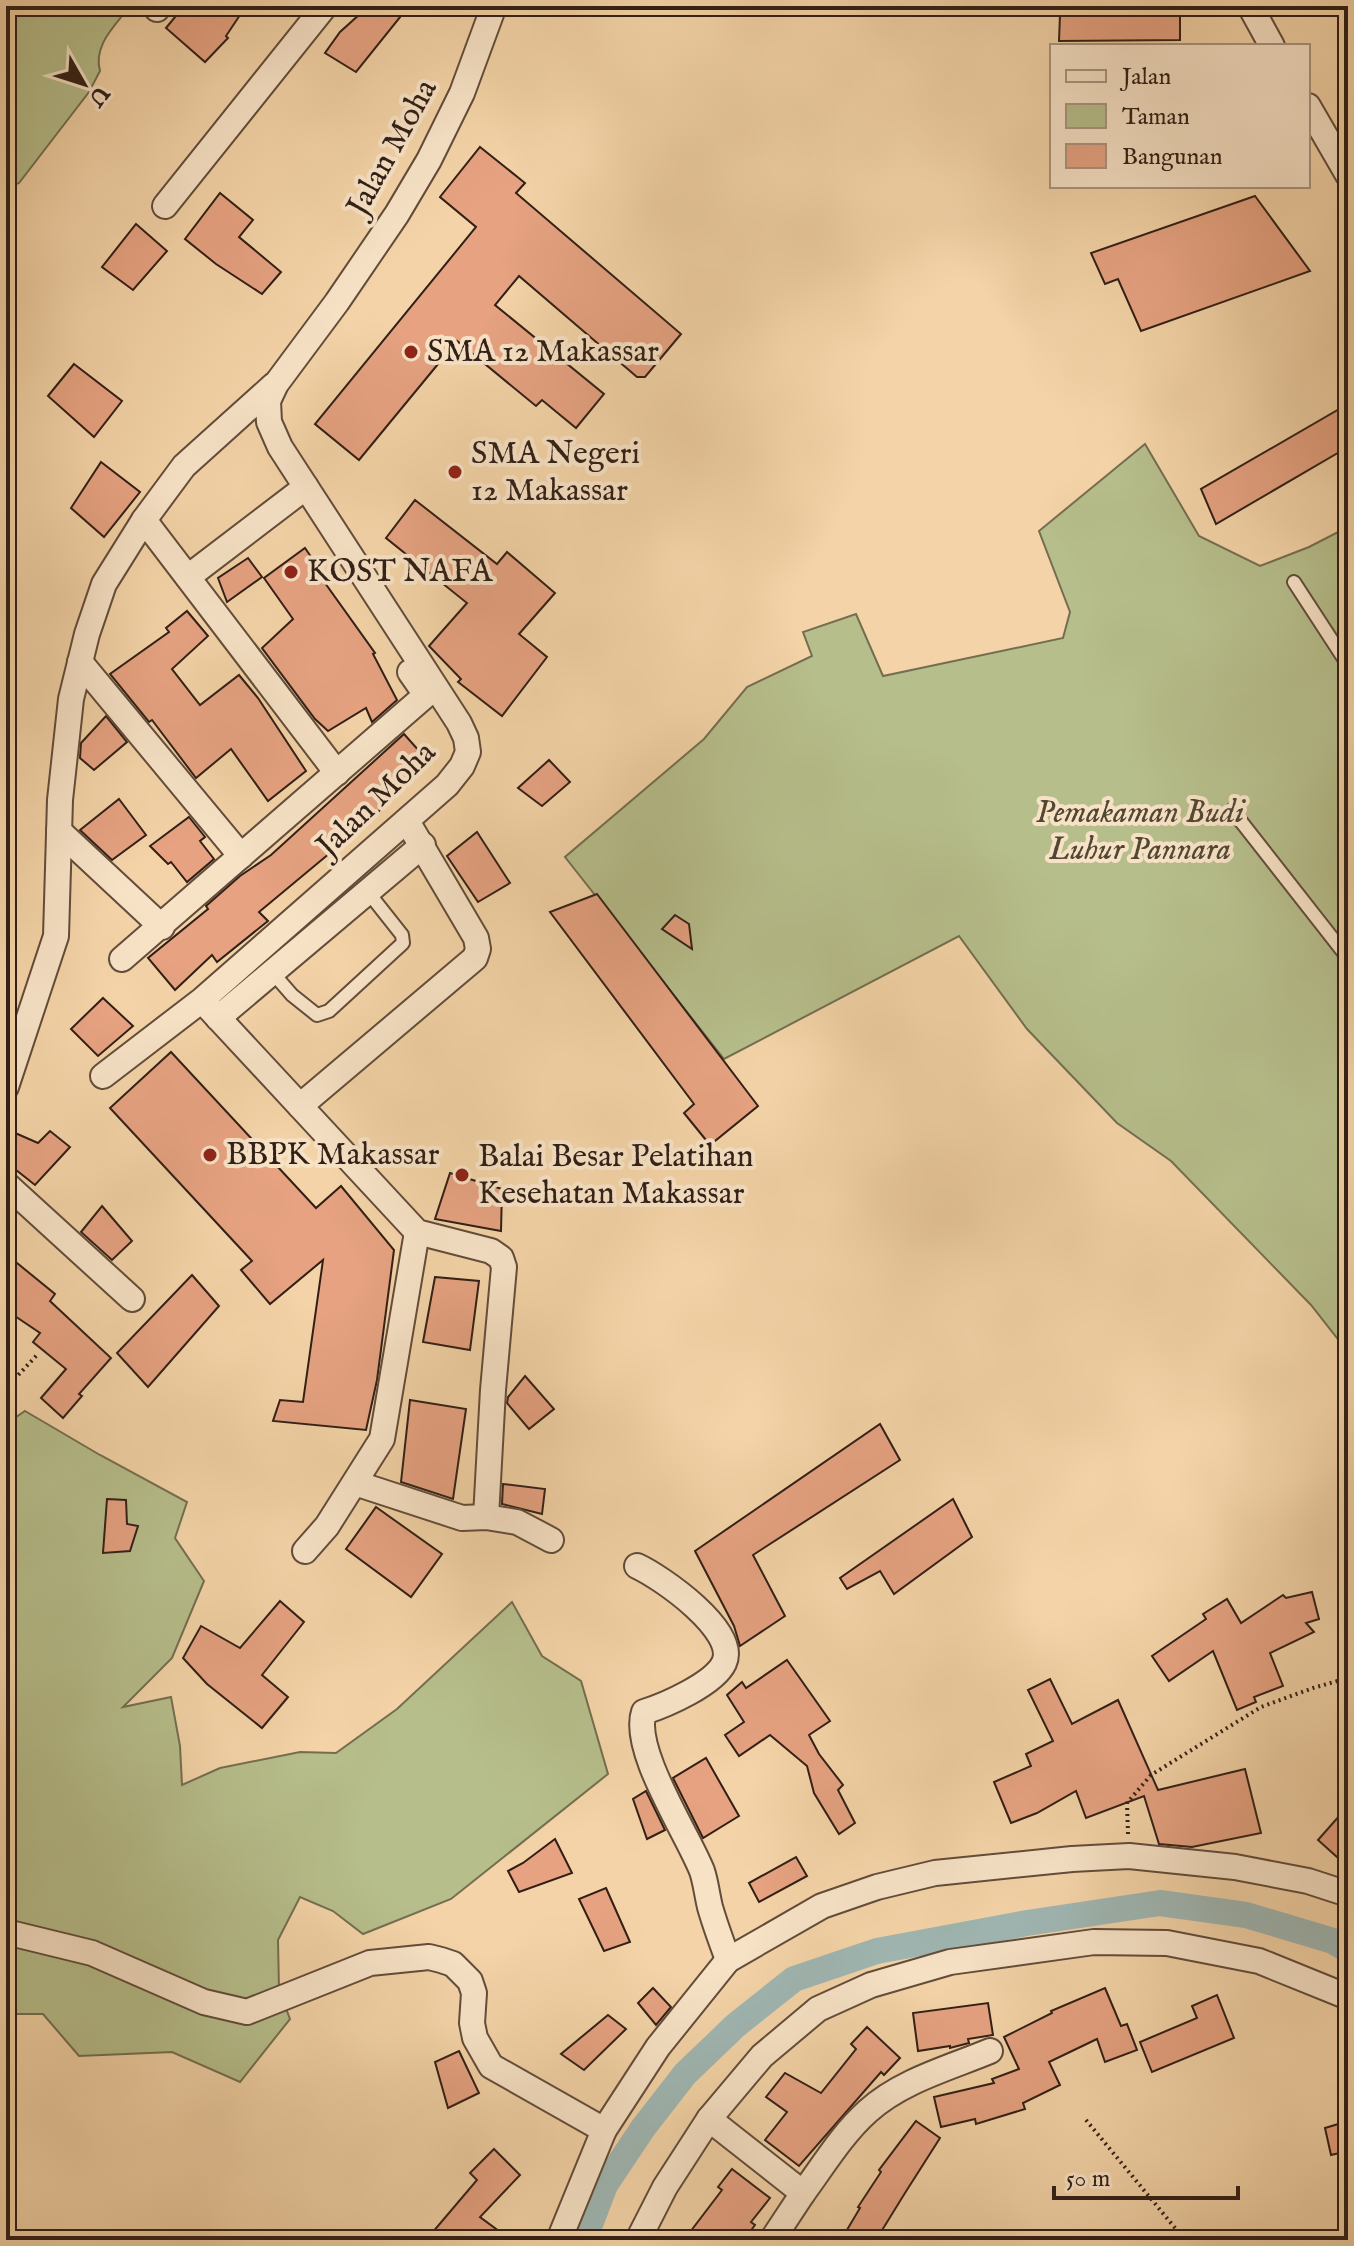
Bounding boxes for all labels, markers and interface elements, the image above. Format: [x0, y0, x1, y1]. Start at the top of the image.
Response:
north arrow [44, 44, 124, 124]
legend [1050, 44, 1310, 188]
text: Jalan [1119, 62, 1171, 93]
street label: Jalan Moha [337, 72, 447, 226]
text: U [80, 78, 115, 112]
text: Taman [1122, 102, 1190, 133]
text: Bangunan [1122, 142, 1223, 173]
place label: SMA 12 Makassar [427, 332, 659, 373]
marker: SMA 12 Makassar [402, 343, 420, 361]
place label: SMA Negeri 12 Makassar [471, 434, 640, 512]
marker: SMA Negeri 12 Makassar [446, 463, 464, 481]
place label: KOST NAFA [307, 552, 494, 593]
marker: KOST NAFA [282, 563, 300, 581]
street label: Jalan Moha [307, 733, 445, 869]
park label: Pemakaman Budi Luhur Pannara [1036, 793, 1246, 871]
place label: BBPK Makassar [226, 1135, 440, 1176]
place label: Balai Besar Pelatihan Kesehatan Makassar [478, 1137, 754, 1215]
marker: BBPK Makassar [201, 1146, 219, 1164]
marker: Balai Besar Pelatihan Kesehatan Makassar [453, 1166, 471, 1184]
scale bar [1054, 2150, 1238, 2200]
text: 50 m [1066, 2164, 1110, 2195]

